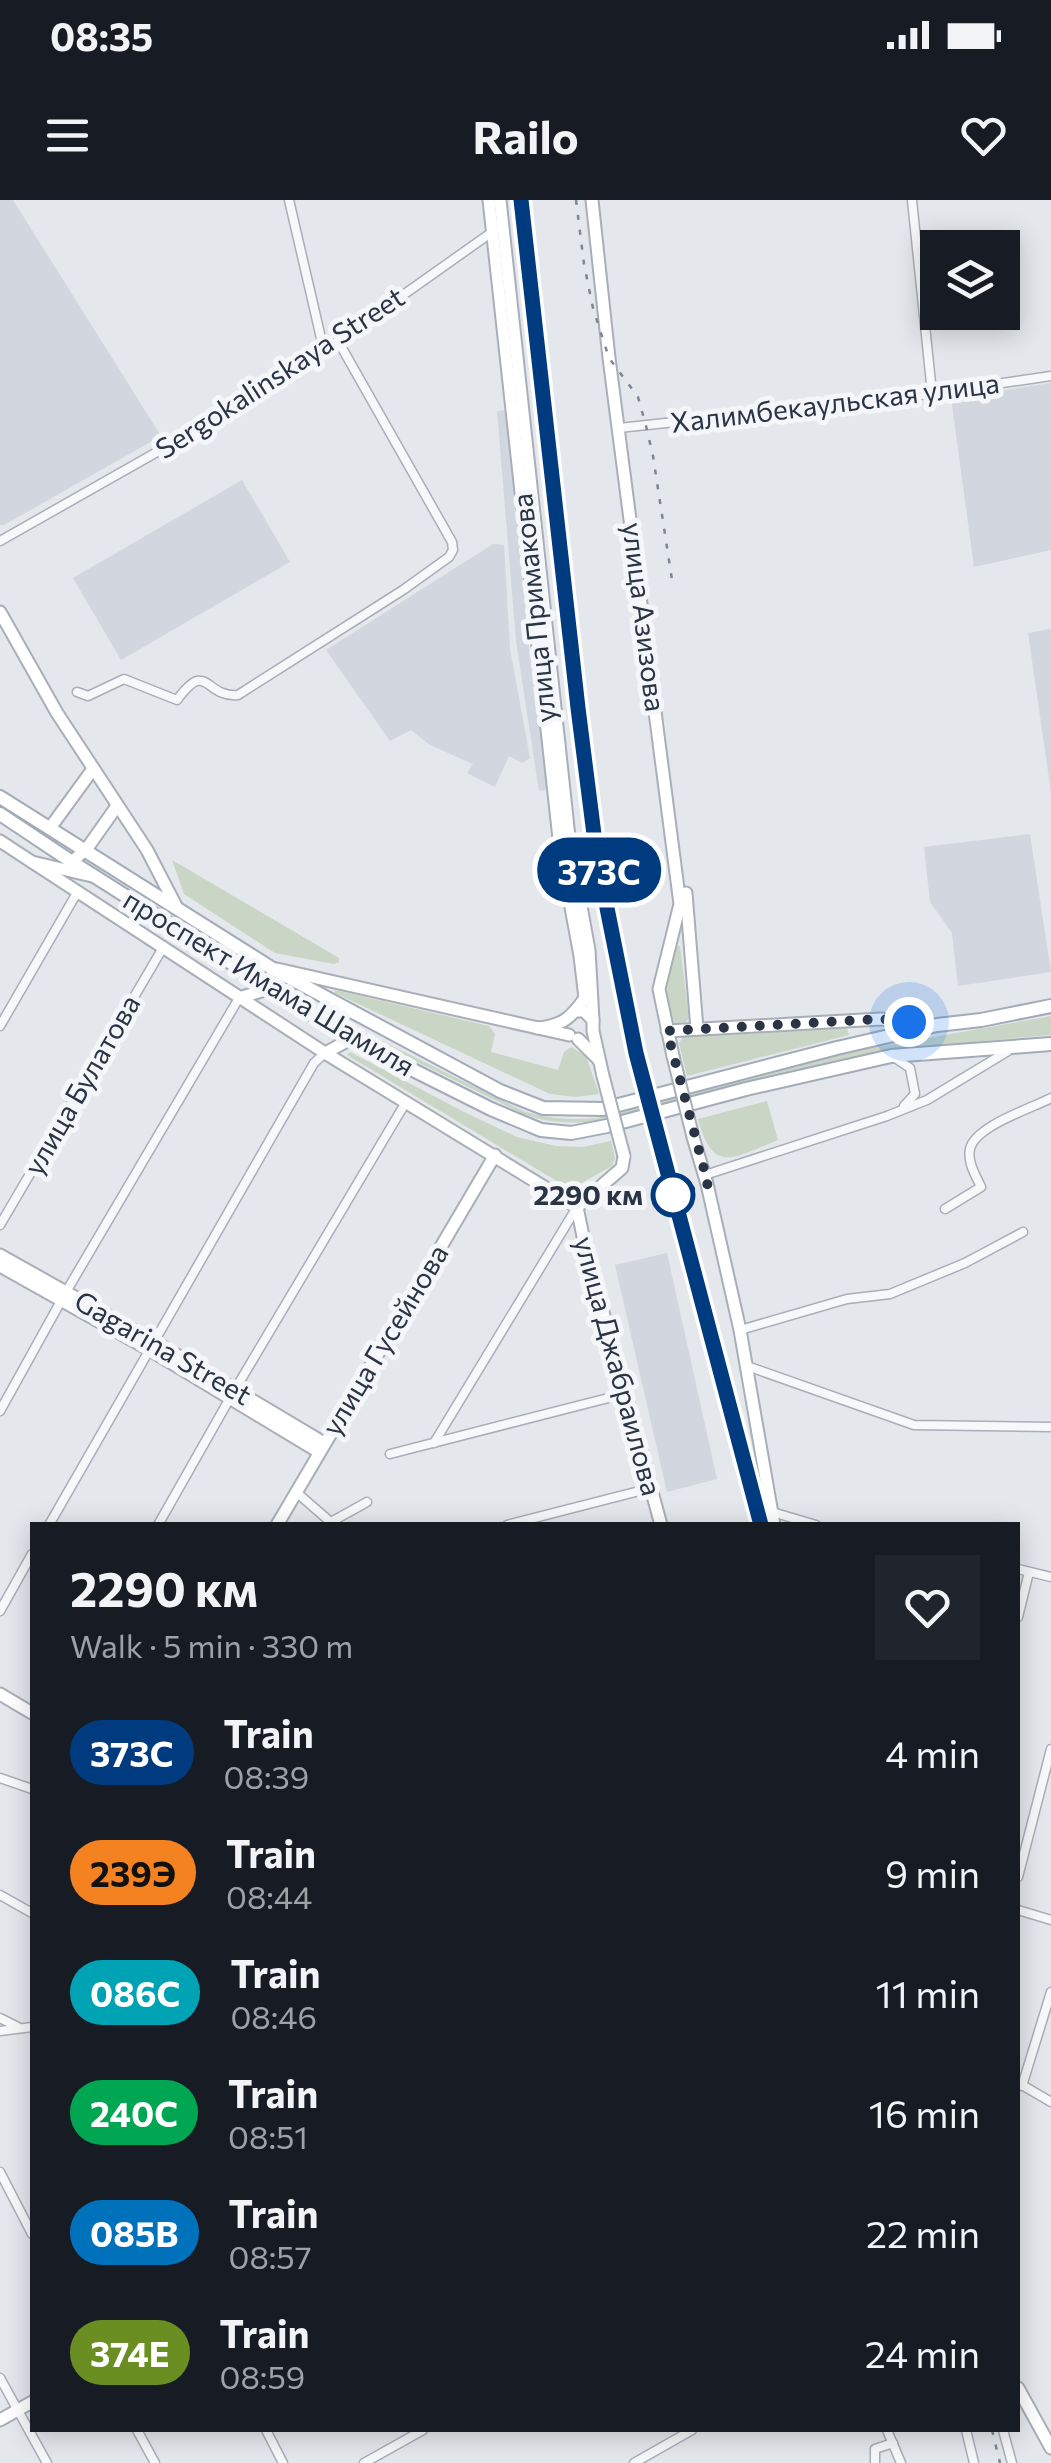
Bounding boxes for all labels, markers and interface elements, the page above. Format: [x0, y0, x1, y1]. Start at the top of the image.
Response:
text: 08:35 [50, 12, 153, 59]
icon: menu [40, 108, 95, 163]
text: Railo [472, 108, 579, 163]
icon: heart [956, 108, 1011, 163]
map controls [920, 230, 1020, 330]
button: layers [920, 230, 1020, 330]
street label: Sergokalinskaya Street [149, 279, 410, 465]
street label: Халимбекаульская улица [669, 365, 1001, 439]
street label: улица Примакова [504, 492, 562, 724]
street label: улица Азизова [617, 520, 673, 713]
line badge: 373C [529, 838, 669, 902]
text: 373C [557, 849, 641, 892]
street label: проспект Имама Шамиля [118, 882, 421, 1083]
street label: улица Булатова [16, 988, 146, 1181]
your location [884, 997, 934, 1047]
marker: 2290 км [652, 1174, 694, 1216]
place label: 2290 км [533, 1177, 643, 1211]
street label: улица Джабраилова [568, 1232, 670, 1499]
street label: улица Гусейнова [314, 1238, 455, 1441]
street label: Gagarina Street [69, 1283, 258, 1411]
button: heart [875, 1555, 980, 1660]
text: 2290 км [70, 1558, 258, 1617]
text: Walk · 5 min · 330 m [70, 1625, 353, 1665]
text: Train [224, 1709, 314, 1756]
text: 4 min [885, 1729, 980, 1776]
text: 373C [90, 1731, 174, 1774]
text: 08:39 [224, 1756, 309, 1796]
text: Train [226, 1829, 316, 1876]
text: 9 min [885, 1849, 980, 1896]
text: 239Э [90, 1851, 176, 1894]
text: 08:44 [226, 1876, 312, 1916]
text: Train [230, 1949, 320, 1996]
text: 11 min [876, 1969, 980, 2016]
text: 086С [90, 1971, 180, 2014]
text: 08:46 [230, 1996, 317, 2036]
text: Train [228, 2069, 318, 2116]
text: 16 min [869, 2089, 980, 2136]
text: 240С [90, 2091, 178, 2134]
text: 08:51 [228, 2116, 308, 2156]
text: Train [229, 2189, 319, 2236]
text: 22 min [866, 2209, 980, 2256]
text: 085В [90, 2211, 179, 2254]
text: 08:57 [229, 2236, 312, 2276]
text: Train [220, 2309, 310, 2356]
text: 24 min [865, 2329, 980, 2376]
text: 374Е [90, 2331, 170, 2374]
text: 08:59 [220, 2356, 305, 2396]

